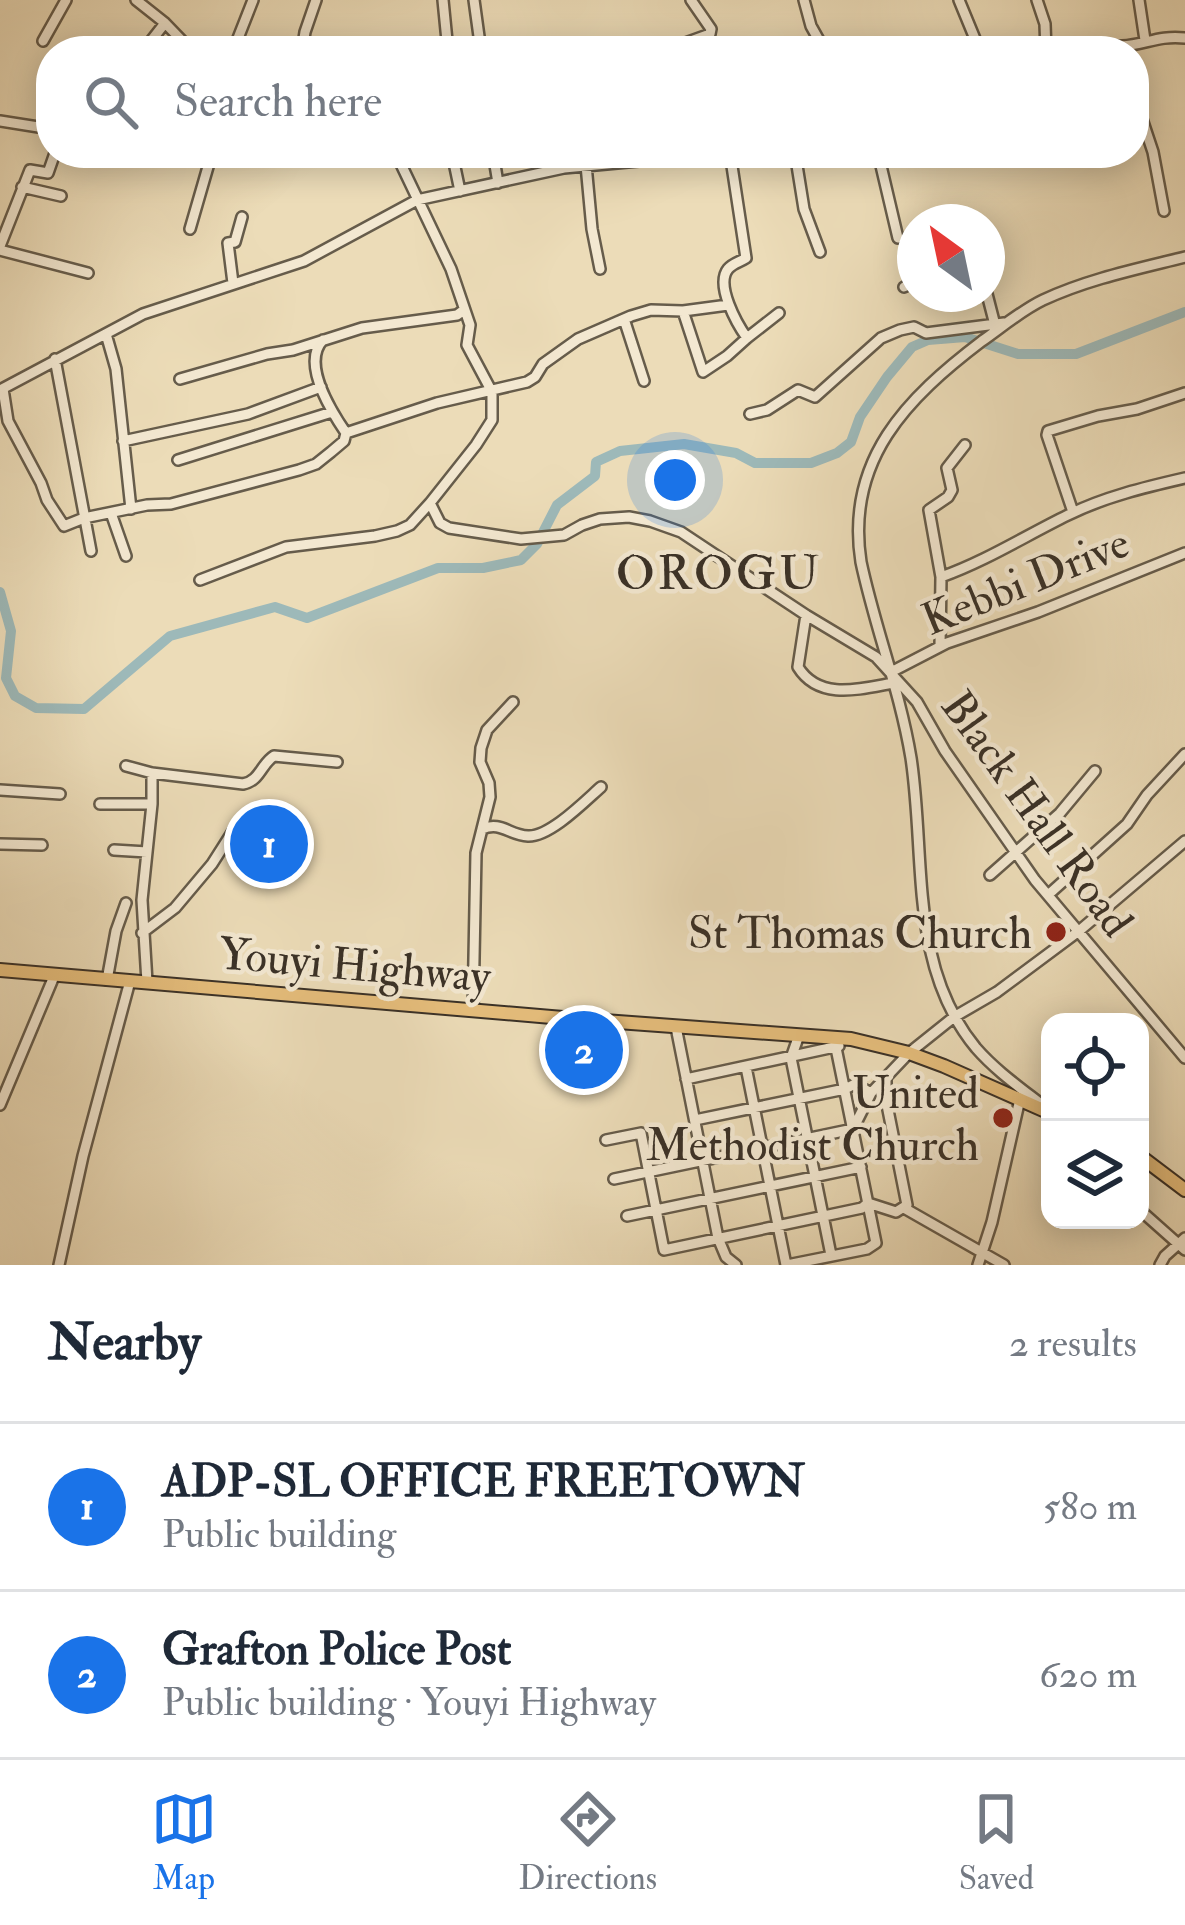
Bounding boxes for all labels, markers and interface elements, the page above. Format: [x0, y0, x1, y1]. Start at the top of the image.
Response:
search box [36, 36, 1149, 168]
icon: search [78, 69, 144, 135]
text: Search here [174, 74, 382, 130]
north arrow [897, 204, 1005, 312]
your location [645, 450, 705, 510]
street label: Kebbi Drive [914, 515, 1137, 649]
district label: OROGU [616, 544, 822, 604]
street label: Black Hall Road [928, 680, 1144, 948]
pin: 1 [230, 799, 308, 889]
place label: St Thomas Church [688, 906, 1032, 962]
marker: St Thomas Church [1043, 919, 1069, 945]
street label: Youyi Highway [217, 926, 494, 1006]
pin: 2 [545, 1005, 623, 1095]
map controls [1041, 1013, 1149, 1229]
button: locate [1041, 1013, 1149, 1121]
place label: United Methodist Church [646, 1066, 979, 1174]
marker: United Methodist Church [990, 1105, 1016, 1131]
button: layers [1041, 1121, 1149, 1229]
text: Nearby [48, 1311, 201, 1375]
text: 2 results [1009, 1319, 1137, 1368]
text: ADP-SL OFFICE FREETOWN [162, 1454, 805, 1510]
text: 1 [80, 1482, 94, 1531]
text: 580 m [1043, 1482, 1137, 1531]
text: Public building [162, 1510, 396, 1559]
text: Grafton Police Post [162, 1622, 511, 1678]
text: 2 [77, 1650, 97, 1699]
text: 620 m [1039, 1650, 1137, 1699]
text: Public building · Youyi Highway [162, 1678, 656, 1727]
tab: Map [151, 1786, 217, 1899]
tab: Directions [519, 1786, 657, 1899]
tab: Saved [959, 1786, 1034, 1899]

